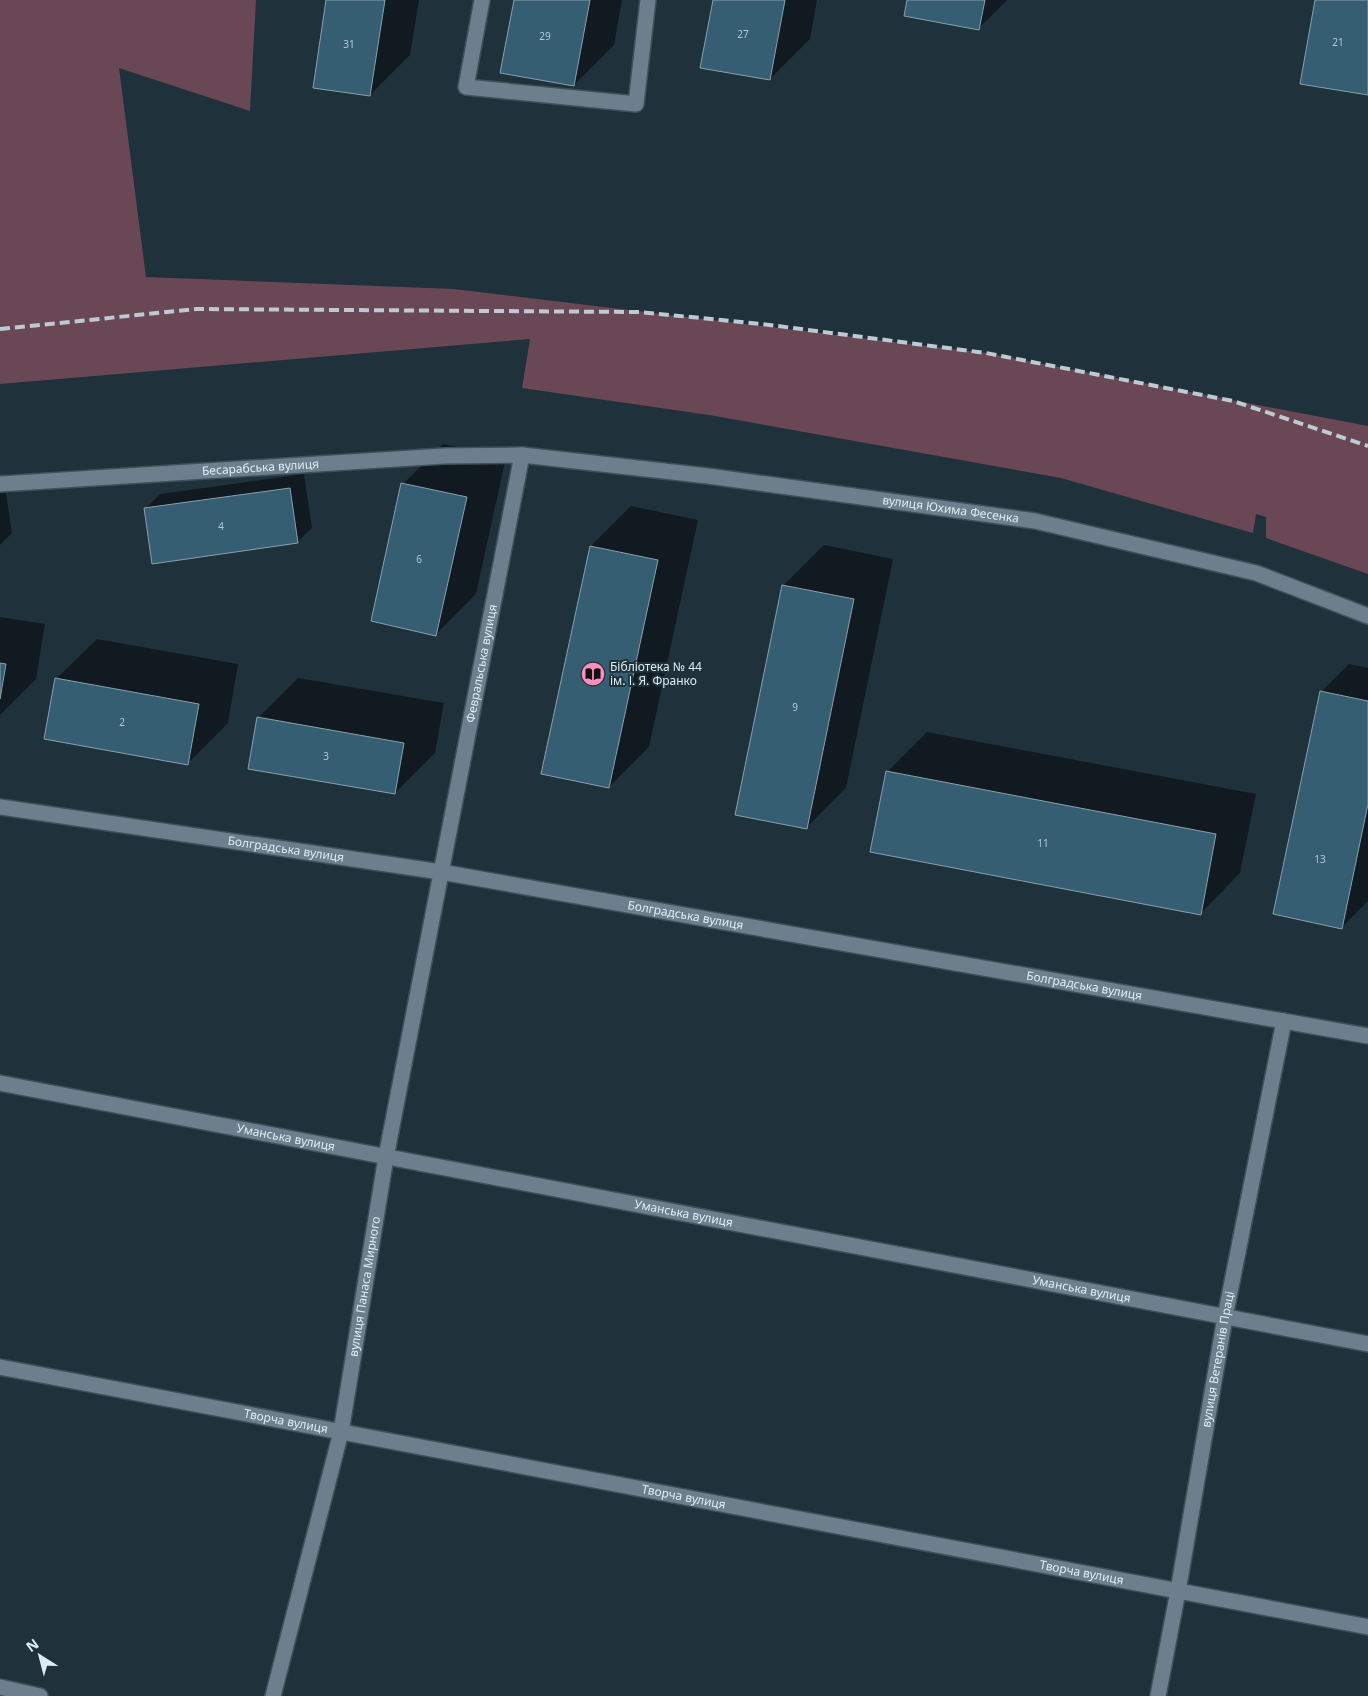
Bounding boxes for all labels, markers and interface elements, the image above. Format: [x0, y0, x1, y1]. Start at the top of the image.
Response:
house number: 27 [737, 27, 749, 41]
house number: 29 [539, 29, 551, 43]
house number: 21 [1332, 35, 1344, 49]
house number: 31 [343, 37, 355, 51]
street label: Бесарабська вулиця [201, 455, 319, 479]
street label: вулиця Юхима Фесенка [881, 491, 1020, 527]
house number: 4 [218, 519, 224, 533]
house number: 6 [416, 552, 422, 566]
street label: Февральська вулиця [461, 603, 501, 724]
place label: Бібліотека № 44 ім. І. Я. Франко [610, 658, 702, 689]
library icon: Бібліотека № 44 ім. І. Я. Франко [580, 661, 606, 687]
house number: 9 [792, 700, 798, 714]
house number: 2 [119, 715, 125, 729]
house number: 3 [323, 749, 329, 763]
street label: Болградська вулиця [227, 832, 345, 866]
house number: 11 [1037, 836, 1049, 850]
house number: 13 [1314, 852, 1326, 866]
street label: Болградська вулиця [626, 896, 745, 933]
street label: Болградська вулиця [1025, 967, 1144, 1004]
street label: Уманська вулиця [235, 1119, 337, 1155]
street label: Уманська вулиця [633, 1195, 734, 1231]
street label: вулиця Панаса Мирного [344, 1215, 384, 1358]
street label: Уманська вулиця [1031, 1271, 1132, 1307]
street label: вулиця Ветеранів Праці [1197, 1290, 1238, 1429]
street label: Творча вулиця [242, 1405, 329, 1437]
street label: Творча вулиця [640, 1480, 727, 1513]
street label: Творча вулиця [1038, 1556, 1125, 1588]
north arrow [15, 1631, 65, 1681]
text: N [22, 1634, 42, 1656]

